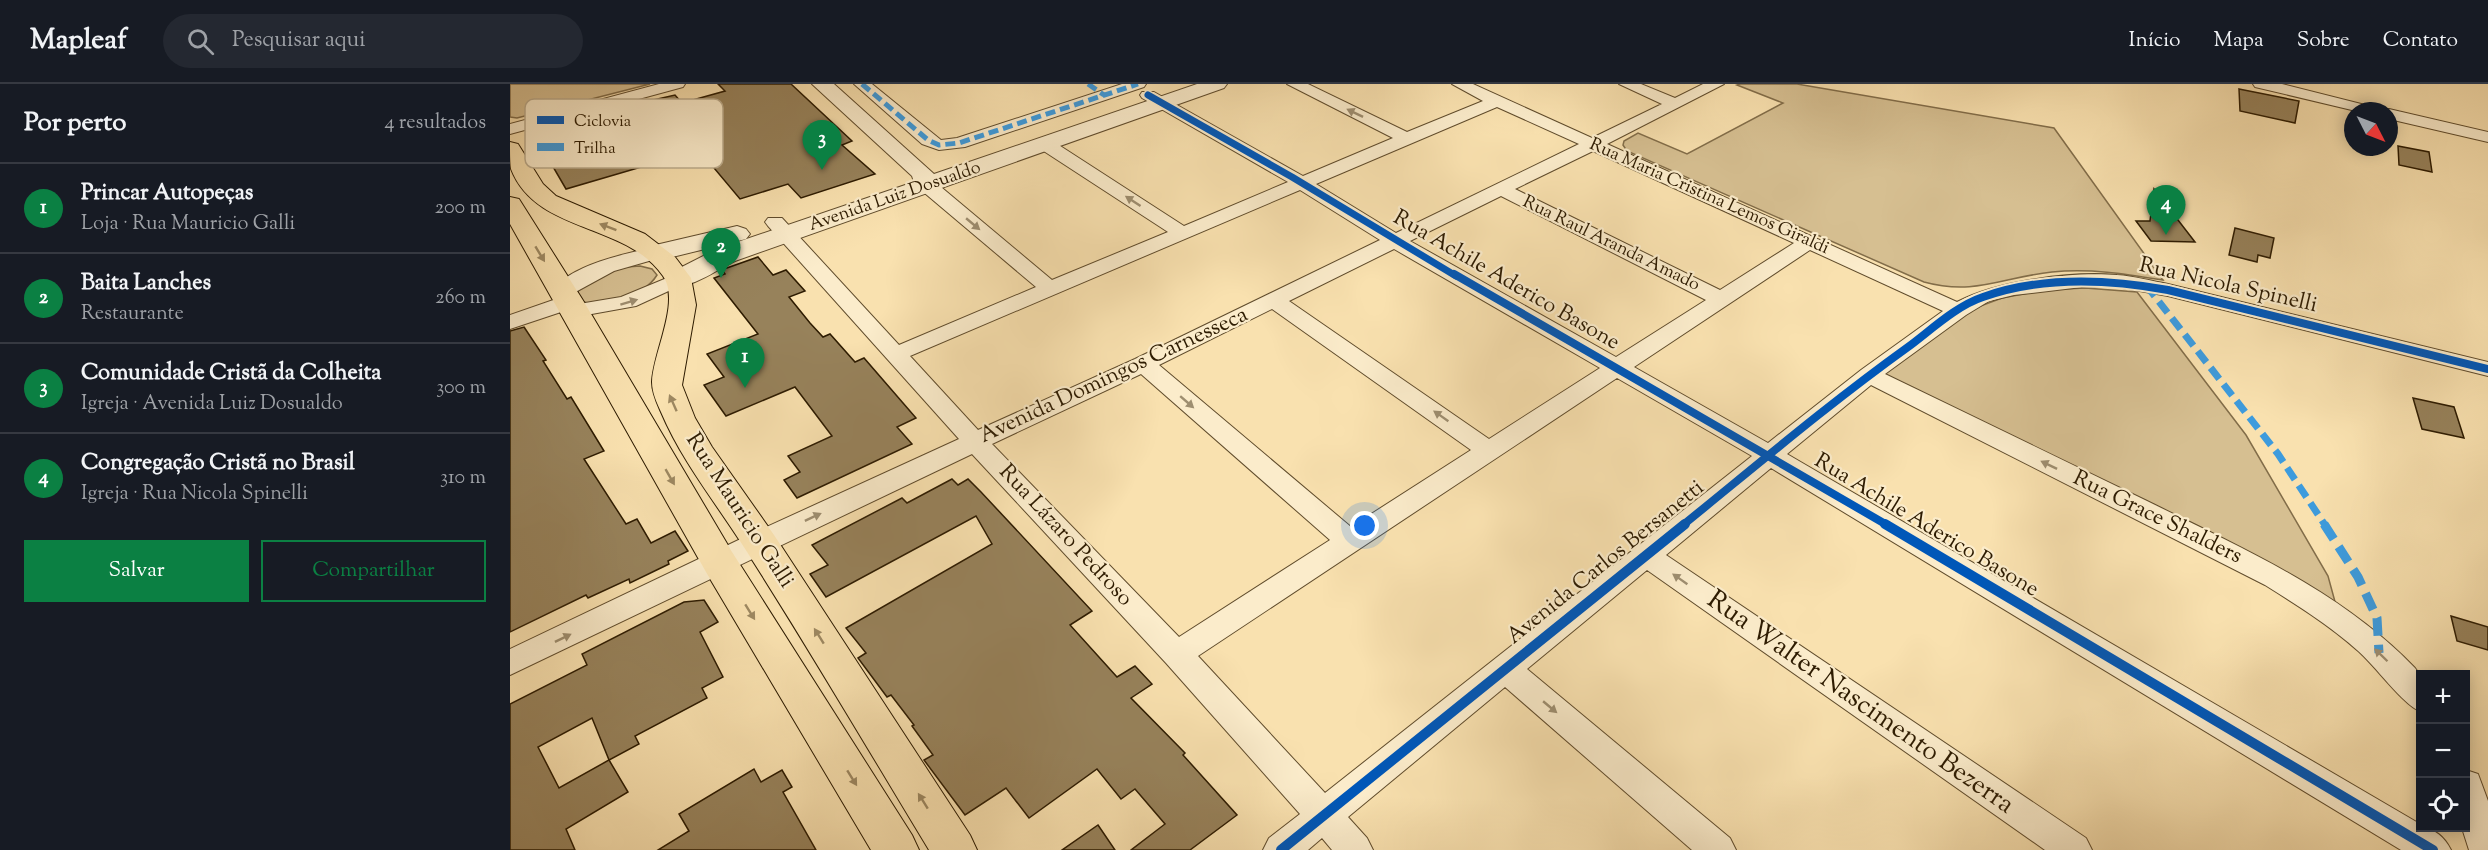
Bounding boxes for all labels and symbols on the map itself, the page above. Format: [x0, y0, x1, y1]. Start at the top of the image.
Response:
legend [525, 99, 723, 168]
north arrow [2344, 102, 2398, 156]
one-way arrow [1347, 109, 1364, 118]
text: Ciclovia [574, 111, 632, 134]
pin: 3 [802, 120, 842, 170]
street label: Rua Maria Cristina Lemos Giraldi [1585, 132, 1833, 262]
text: Trilha [574, 138, 616, 161]
street label: Avenida Luiz Dosualdo [805, 155, 985, 239]
pin: 4 [2146, 186, 2186, 235]
street label: Rua Raul Aranda Amado [1518, 190, 1704, 298]
one-way arrow [1125, 196, 1141, 207]
street label: Rua Achile Aderico Basone [1387, 203, 1625, 359]
one-way arrow [965, 217, 981, 230]
one-way arrow [599, 222, 617, 232]
pin: 2 [702, 228, 740, 278]
one-way arrow [535, 246, 546, 262]
street label: Rua Nicola Spinelli [2136, 250, 2320, 322]
one-way arrow [620, 297, 638, 306]
street label: Avenida Domingos Carnesseca [974, 300, 1254, 452]
pin: 1 [726, 338, 764, 388]
one-way arrow [668, 394, 678, 412]
one-way arrow [1179, 395, 1194, 408]
one-way arrow [1433, 410, 1449, 422]
street label: Rua Mauricio Galli [677, 427, 801, 595]
street label: Rua Achile Aderico Basone [1807, 446, 2045, 606]
street label: Rua Lázaro Pedroso [991, 458, 1139, 614]
one-way arrow [2041, 460, 2058, 469]
street label: Rua Grace Shalders [2067, 463, 2247, 573]
one-way arrow [665, 469, 676, 485]
street label: Avenida Carlos Bersanetti [1500, 473, 1712, 653]
your location [1350, 511, 1379, 540]
one-way arrow [804, 512, 822, 522]
one-way arrow [1671, 573, 1688, 584]
street label: Rua Walter Nascimento Bezerra [1698, 582, 2022, 824]
one-way arrow [745, 604, 756, 620]
one-way arrow [813, 627, 824, 644]
one-way arrow [554, 633, 571, 642]
one-way arrow [2373, 648, 2388, 662]
one-way arrow [1542, 701, 1558, 714]
one-way arrow [847, 770, 858, 786]
one-way arrow [917, 792, 928, 809]

